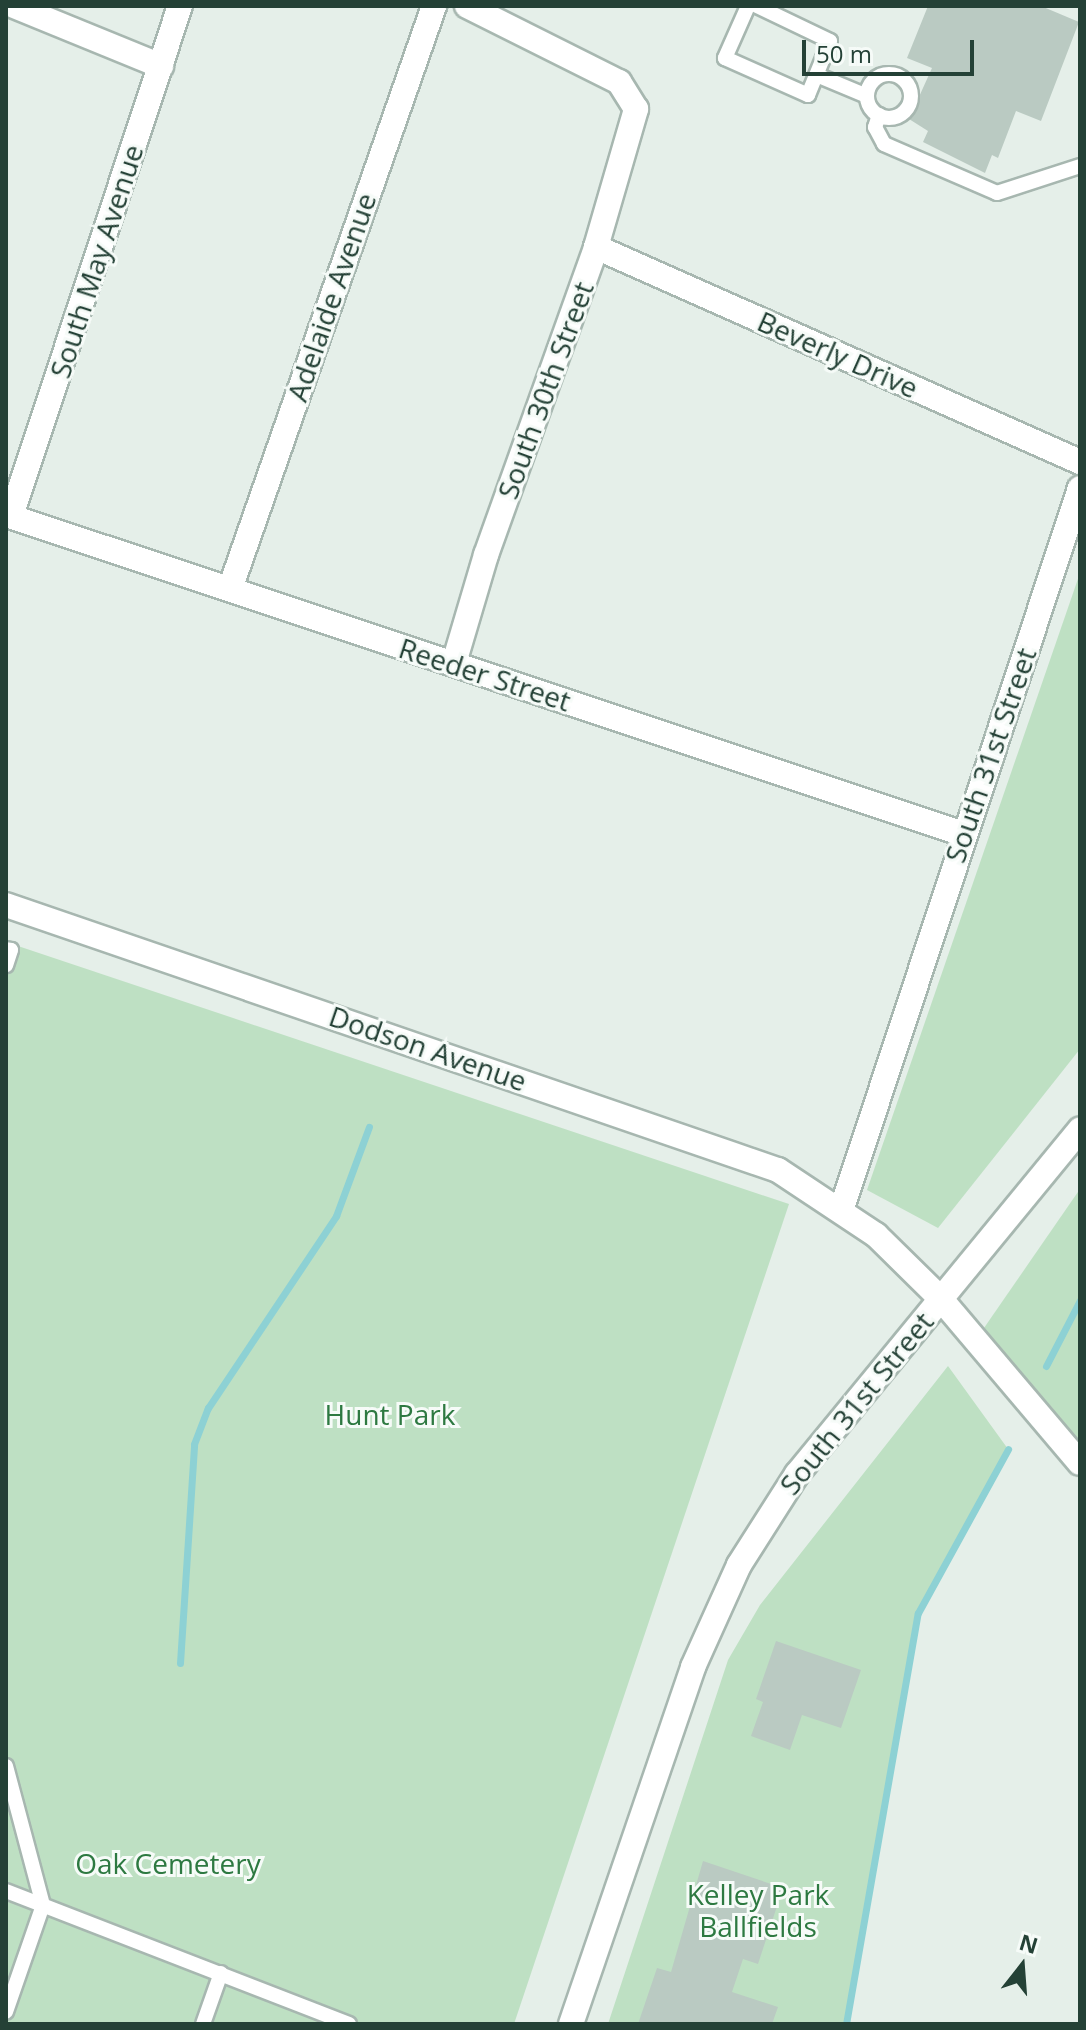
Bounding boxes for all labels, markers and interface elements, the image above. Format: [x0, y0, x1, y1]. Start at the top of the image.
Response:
scale bar [806, 24, 978, 74]
text: 50 m [816, 37, 872, 70]
street label: South May Avenue [42, 140, 150, 382]
street label: Adelaide Avenue [280, 189, 382, 405]
street label: South 30th Street [490, 277, 600, 503]
street label: Beverly Drive [753, 304, 923, 404]
street label: Reeder Street [395, 630, 575, 718]
street label: South 31st Street [938, 643, 1042, 867]
street label: Dodson Avenue [325, 999, 531, 1097]
street label: South 31st Street [772, 1305, 940, 1501]
park label: Hunt Park [325, 1397, 455, 1431]
park label: Oak Cemetery [75, 1846, 261, 1880]
park label: Kelley Park Ballfields [687, 1877, 829, 1943]
north arrow [982, 1926, 1062, 2006]
text: N [1016, 1926, 1042, 1960]

